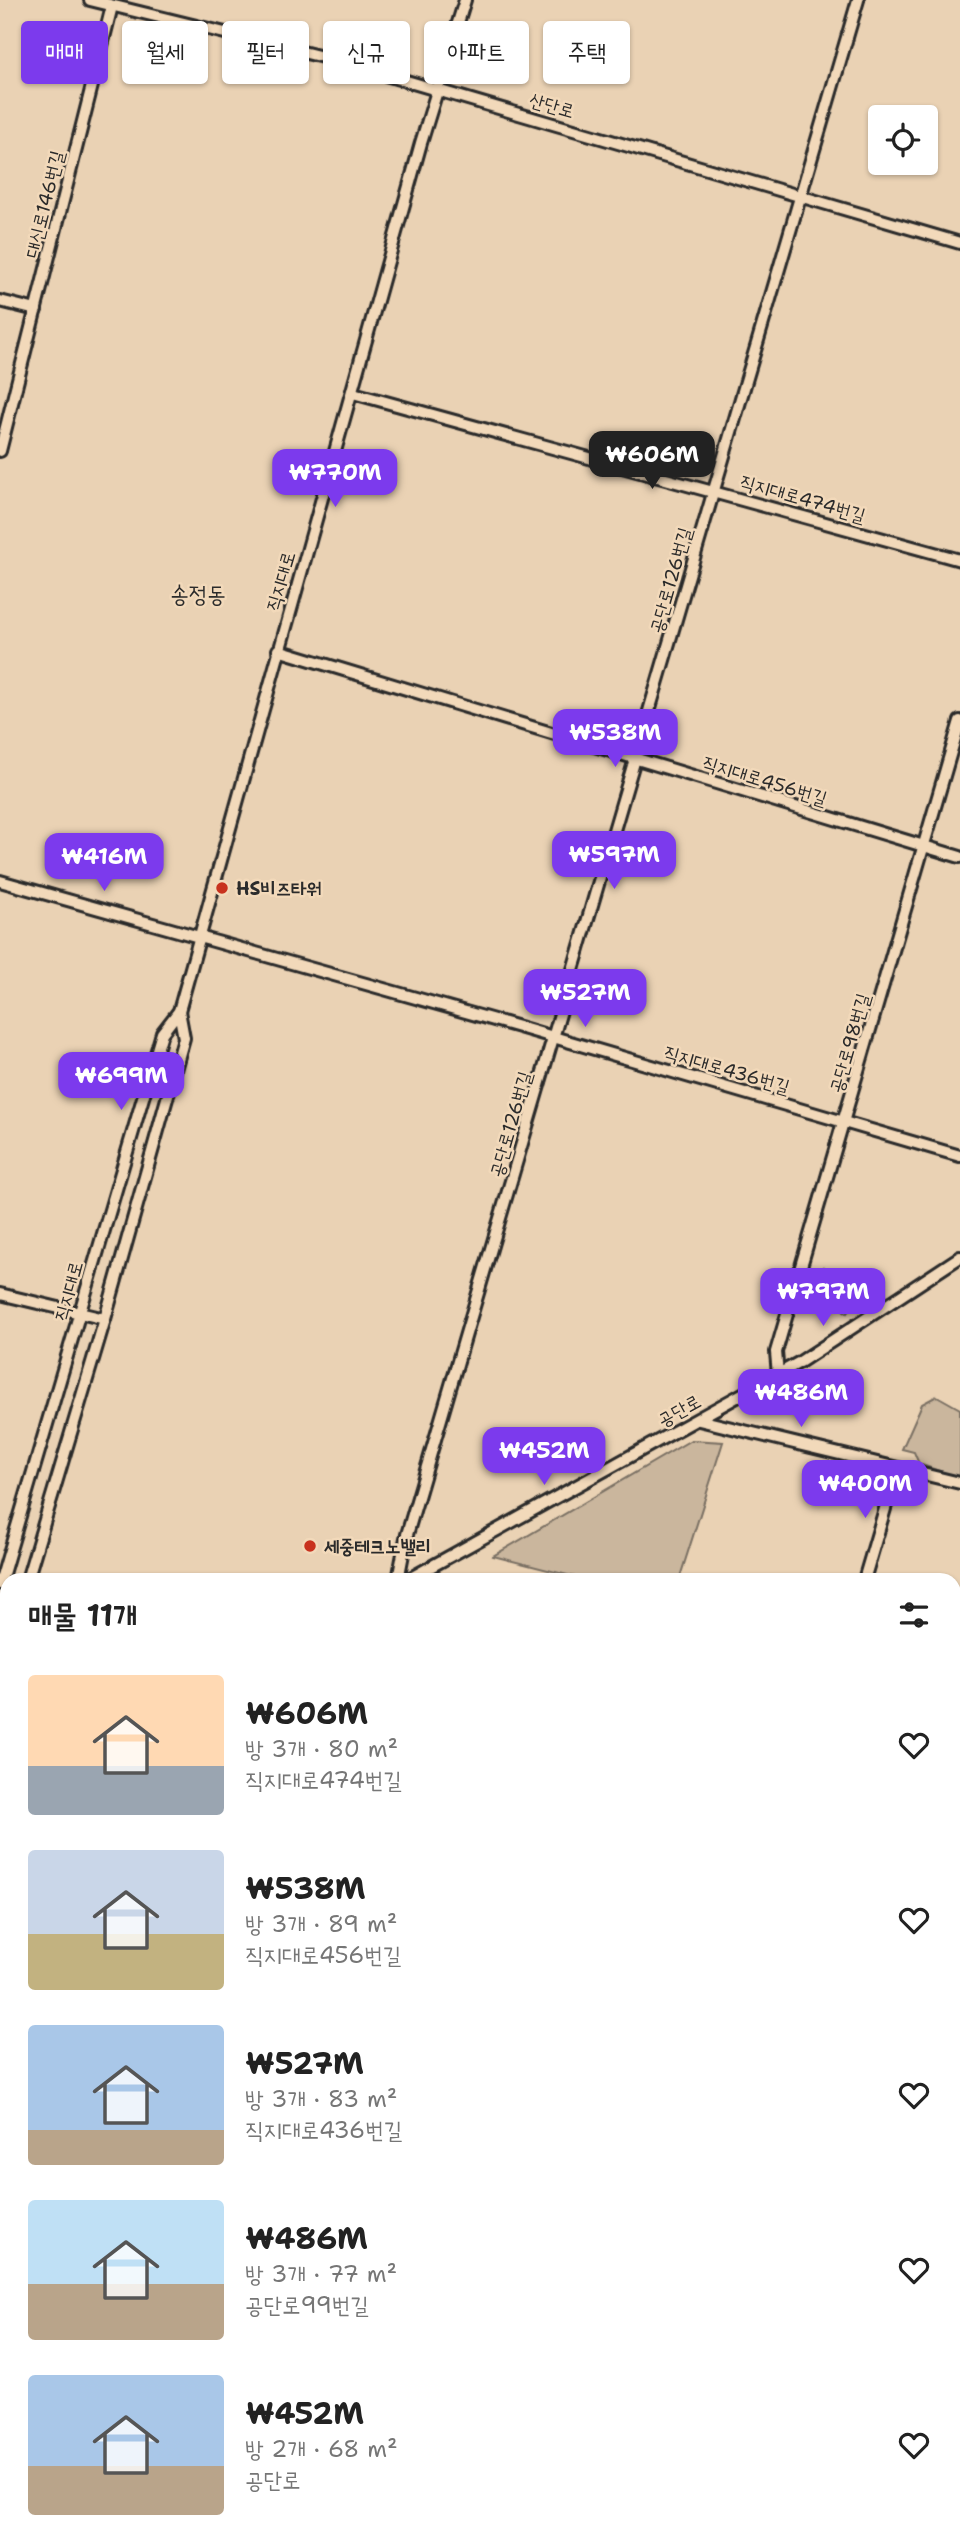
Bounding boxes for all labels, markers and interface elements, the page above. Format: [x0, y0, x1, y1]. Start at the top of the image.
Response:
chip: 매매 [21, 21, 108, 84]
chip: 월세 [122, 21, 208, 84]
chip: 필터 [222, 21, 309, 84]
chip: 신규 [323, 21, 410, 84]
chip: 아파트 [424, 21, 529, 84]
chip: 주택 [543, 21, 630, 84]
street label: 산단로 [526, 87, 577, 124]
map controls [868, 105, 938, 175]
button: locate [868, 105, 938, 175]
street label: 대신로146번길 [19, 148, 70, 260]
pin: ₩606M [603, 432, 701, 491]
text: ₩606M [605, 439, 699, 469]
pin: ₩770M [286, 449, 384, 509]
text: ₩770M [288, 457, 382, 487]
street label: 직지대로474번길 [737, 469, 869, 528]
street label: 공단로126번길 [643, 524, 698, 636]
street label: 직지대로 [260, 548, 301, 614]
district label: 송정동 [170, 579, 226, 609]
pin: ₩538M [566, 710, 664, 769]
text: ₩538M [569, 717, 661, 747]
street label: 직지대로456번길 [699, 750, 830, 811]
pin: ₩597M [565, 832, 663, 891]
pin: ₩416M [55, 834, 153, 893]
text: ₩597M [568, 839, 660, 869]
text: ₩416M [61, 841, 147, 871]
place label: HS비즈타워 [236, 876, 322, 901]
marker: HS비즈타워 [214, 880, 230, 896]
pin: ₩527M [536, 970, 634, 1029]
text: ₩527M [539, 977, 631, 1007]
street label: 공단로98번길 [823, 990, 876, 1096]
street label: 직지대로436번길 [661, 1040, 793, 1099]
pin: ₩699M [72, 1052, 170, 1112]
text: ₩699M [74, 1060, 168, 1090]
street label: 공단로126번길 [483, 1068, 538, 1180]
street label: 직지대로 [48, 1258, 88, 1324]
pin: ₩797M [774, 1268, 872, 1328]
text: ₩797M [776, 1276, 870, 1306]
pin: ₩486M [752, 1370, 850, 1429]
text: ₩486M [754, 1377, 848, 1407]
street label: 공단로 [653, 1388, 705, 1432]
pin: ₩452M [495, 1428, 593, 1487]
text: ₩452M [498, 1435, 590, 1465]
pin: ₩400M [816, 1460, 914, 1520]
text: ₩400M [818, 1468, 912, 1498]
place label: 세중테크노밸리 [324, 1534, 431, 1559]
marker: 세중테크노밸리 [302, 1538, 318, 1554]
text: 매물 11개 [28, 1595, 137, 1636]
icon: filters [895, 1596, 933, 1634]
text: ₩606M [245, 1693, 368, 1734]
icon: home [84, 1703, 168, 1787]
icon: heart [895, 1726, 933, 1764]
text: 방 3개 · 80 m² [245, 1734, 398, 1764]
text: 직지대로474번길 [245, 1765, 402, 1795]
text: ₩538M [245, 1868, 366, 1909]
icon: home [84, 1878, 168, 1962]
icon: heart [895, 1901, 933, 1939]
text: 방 3개 · 89 m² [245, 1909, 397, 1939]
text: 직지대로456번길 [245, 1940, 401, 1970]
text: ₩527M [245, 2043, 364, 2084]
icon: home [84, 2053, 168, 2137]
icon: heart [895, 2076, 933, 2114]
text: 방 3개 · 83 m² [245, 2084, 397, 2114]
text: 직지대로436번길 [245, 2115, 402, 2145]
text: ₩486M [245, 2218, 368, 2259]
icon: home [84, 2228, 168, 2312]
icon: heart [895, 2251, 933, 2289]
text: 방 3개 · 77 m² [245, 2259, 397, 2289]
text: 공단로99번길 [245, 2290, 369, 2320]
text: ₩452M [245, 2393, 364, 2434]
icon: home [84, 2403, 168, 2487]
icon: heart [895, 2426, 933, 2464]
text: 방 2개 · 68 m² [245, 2434, 398, 2464]
text: 공단로 [245, 2465, 301, 2495]

